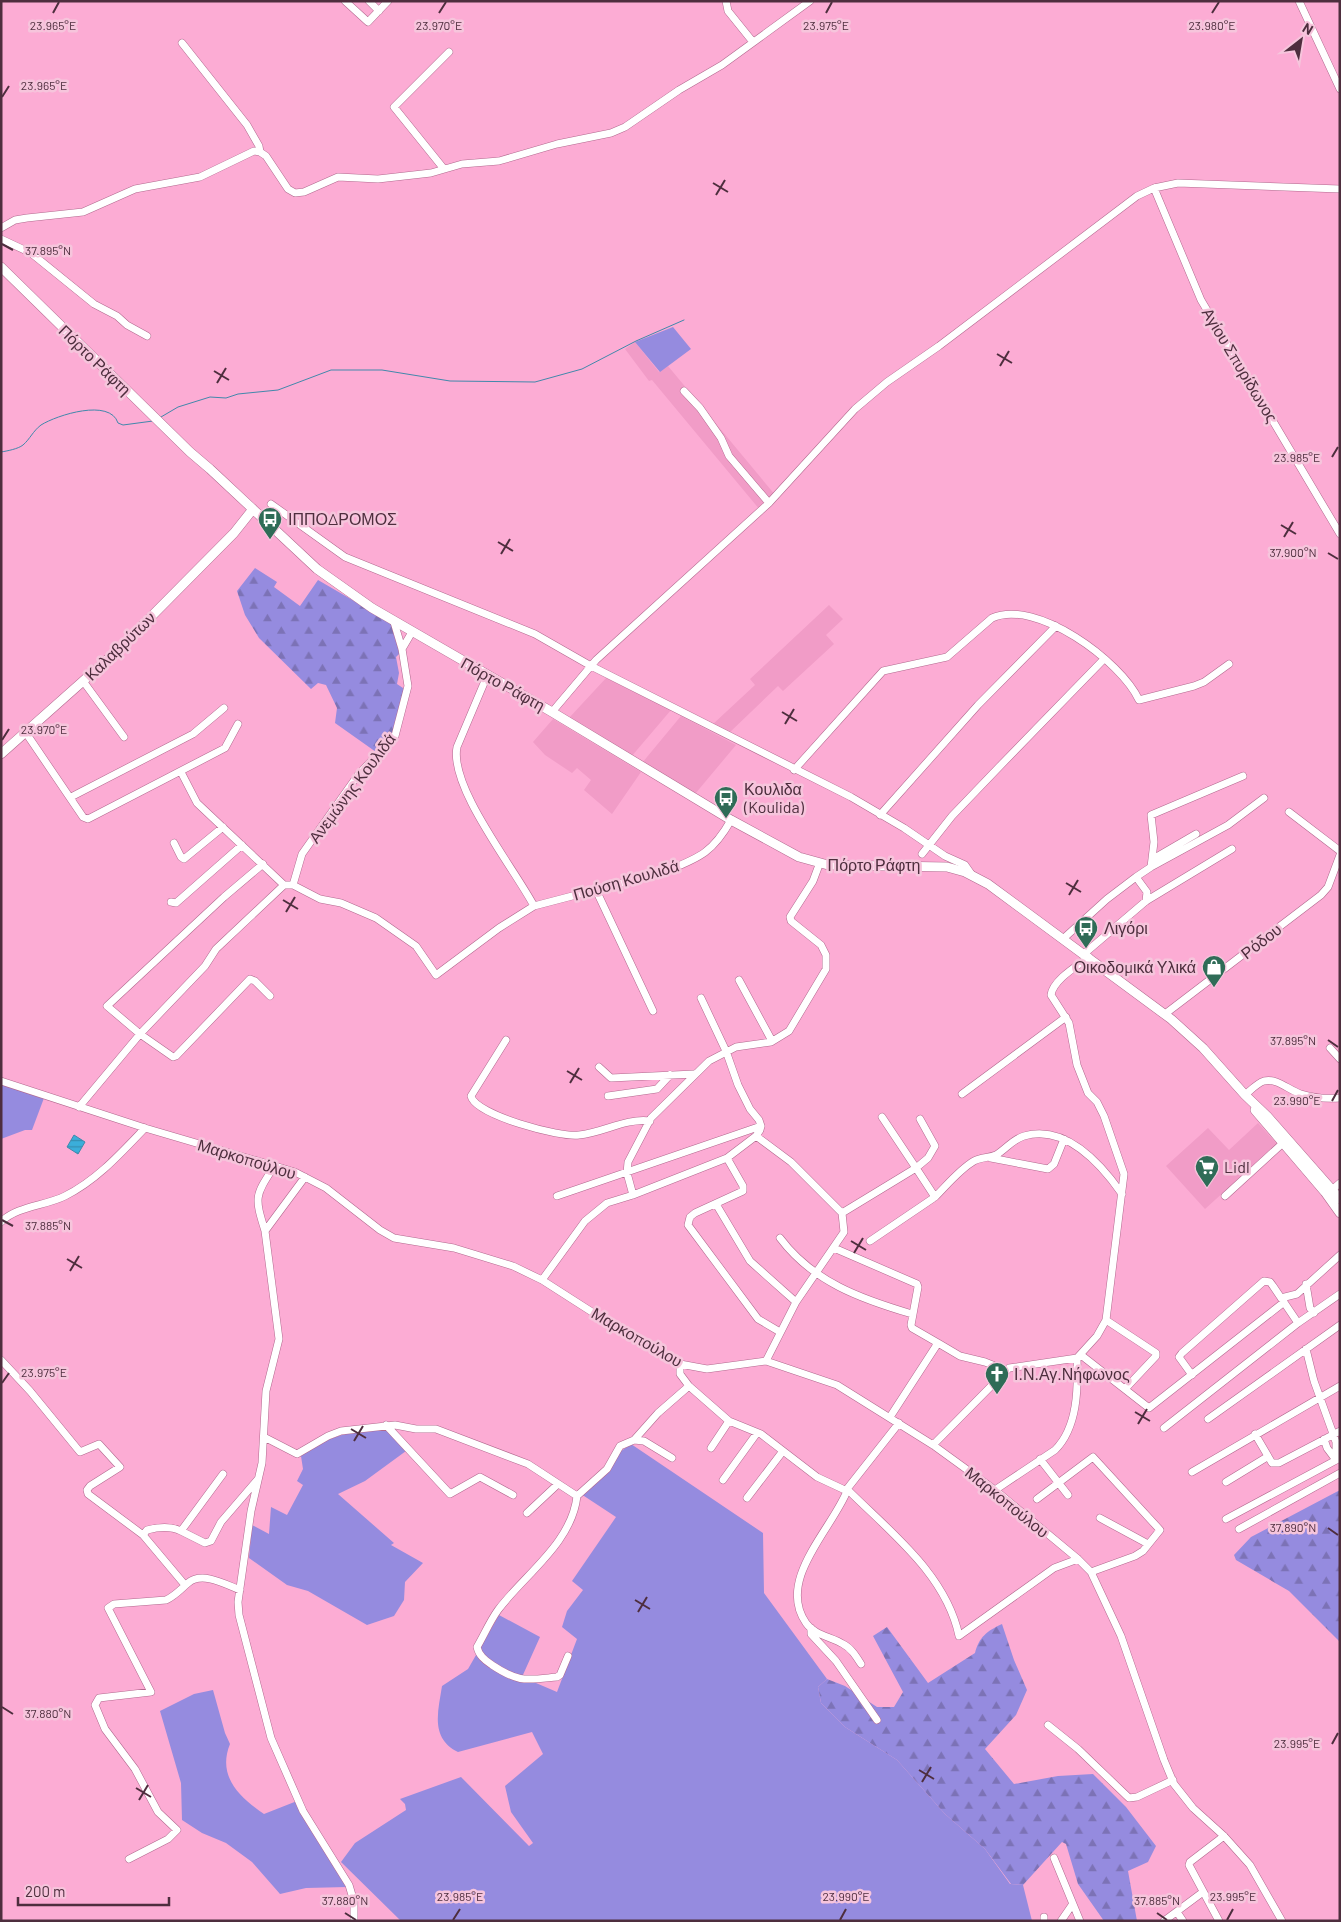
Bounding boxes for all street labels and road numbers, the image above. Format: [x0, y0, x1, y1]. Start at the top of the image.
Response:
street label: Αγίου Σπυρίδωνος [1199, 304, 1282, 426]
street label: Πόρτο Ράφτη [55, 321, 135, 399]
street label: Καλαβρύτων [81, 607, 159, 684]
street label: Πόρτο Ράφτη [458, 653, 548, 714]
street label: Ανεμώνης Κουλιδά [304, 729, 399, 846]
street label: Πούση Κουλιδά [571, 855, 681, 904]
street label: Πόρτο Ράφτη [828, 855, 920, 874]
street label: Ρόδου [1237, 919, 1285, 962]
street label: Μαρκοπούλου [196, 1135, 299, 1182]
street label: Μαρκοπούλου [588, 1303, 686, 1370]
street label: Μαρκοπούλου [962, 1462, 1053, 1541]

